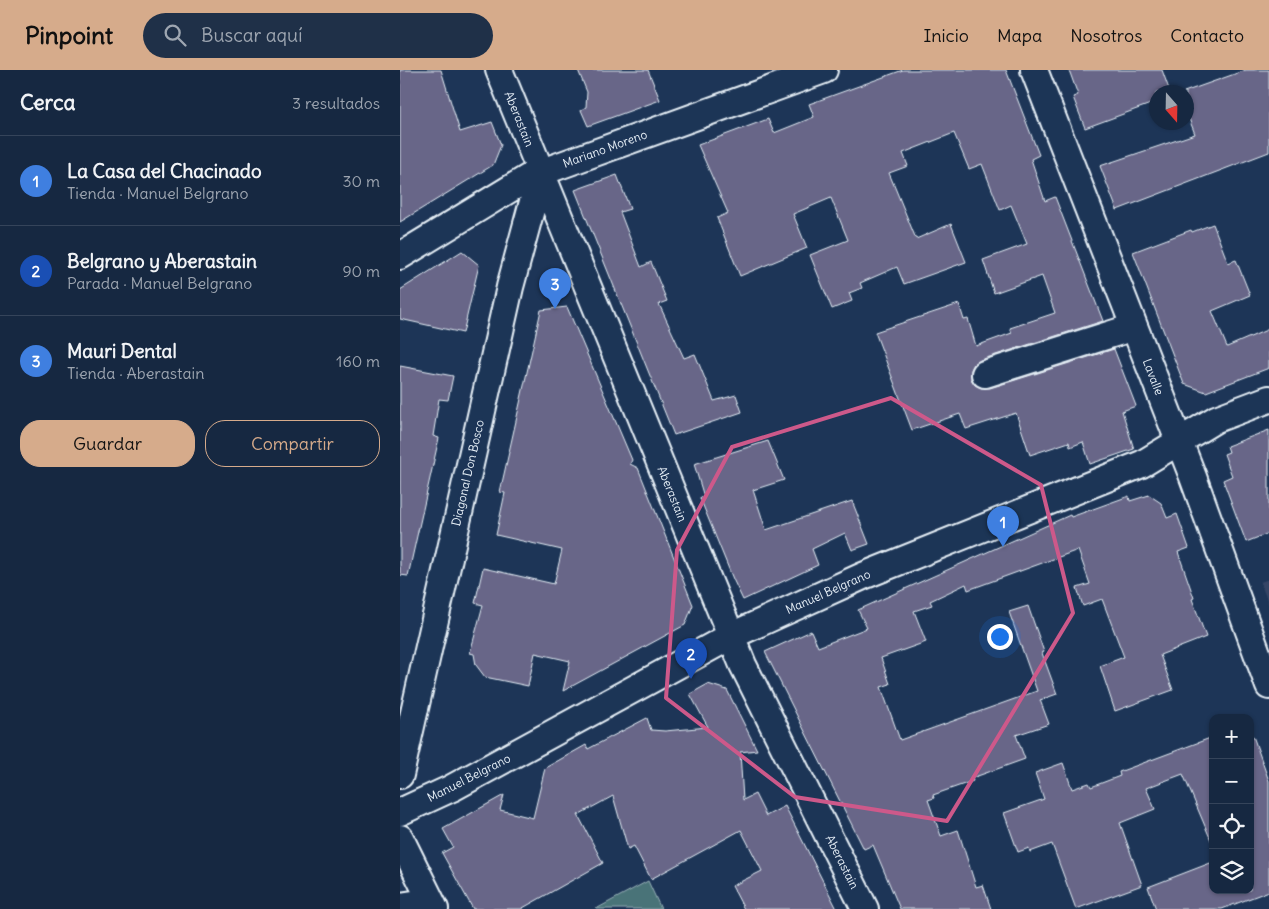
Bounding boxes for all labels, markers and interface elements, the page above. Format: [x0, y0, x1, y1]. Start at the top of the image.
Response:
search box [143, 13, 493, 58]
text: Pinpoint [25, 20, 113, 50]
icon: search [161, 21, 189, 49]
text: Buscar aquí [201, 23, 302, 47]
text: Inicio [923, 24, 969, 47]
text: Mapa [997, 24, 1042, 47]
text: Nosotros [1070, 24, 1142, 47]
text: Contacto [1170, 24, 1244, 47]
north arrow [1149, 85, 1194, 130]
text: Cerca [20, 89, 75, 116]
street label: Aberastain [502, 89, 537, 149]
text: 3 resultados [292, 93, 380, 113]
street label: Mariano Moreno [561, 126, 649, 171]
text: La Casa del Chacinado [67, 159, 262, 183]
text: 1 [33, 171, 39, 191]
text: 30 m [343, 171, 380, 191]
text: Tienda · Manuel Belgrano [67, 183, 248, 203]
text: Belgrano y Aberastain [67, 249, 257, 273]
text: 2 [32, 261, 40, 281]
text: 90 m [342, 261, 380, 281]
pin: 3 [539, 268, 571, 309]
text: Parada · Manuel Belgrano [67, 273, 252, 293]
text: Mauri Dental [67, 339, 177, 363]
text: 3 [31, 351, 41, 371]
text: 160 m [336, 351, 380, 371]
street label: Lavalle [1140, 357, 1167, 397]
text: Tienda · Aberastain [67, 363, 204, 383]
street label: Diagonal Don Bosco [448, 418, 487, 528]
button: Guardar [20, 420, 195, 467]
button: Compartir [205, 420, 380, 467]
street label: Aberastain [655, 464, 690, 524]
pin: 1 [987, 506, 1019, 547]
street label: Manuel Belgrano [783, 566, 873, 617]
your location [987, 624, 1013, 650]
pin: 2 [675, 638, 707, 679]
map controls [1209, 714, 1254, 894]
button: + [1209, 714, 1254, 759]
street label: Manuel Belgrano [425, 750, 513, 805]
button: − [1209, 759, 1254, 804]
button: locate [1209, 804, 1254, 849]
street label: Aberastain [823, 832, 862, 891]
button: layers [1209, 849, 1254, 894]

